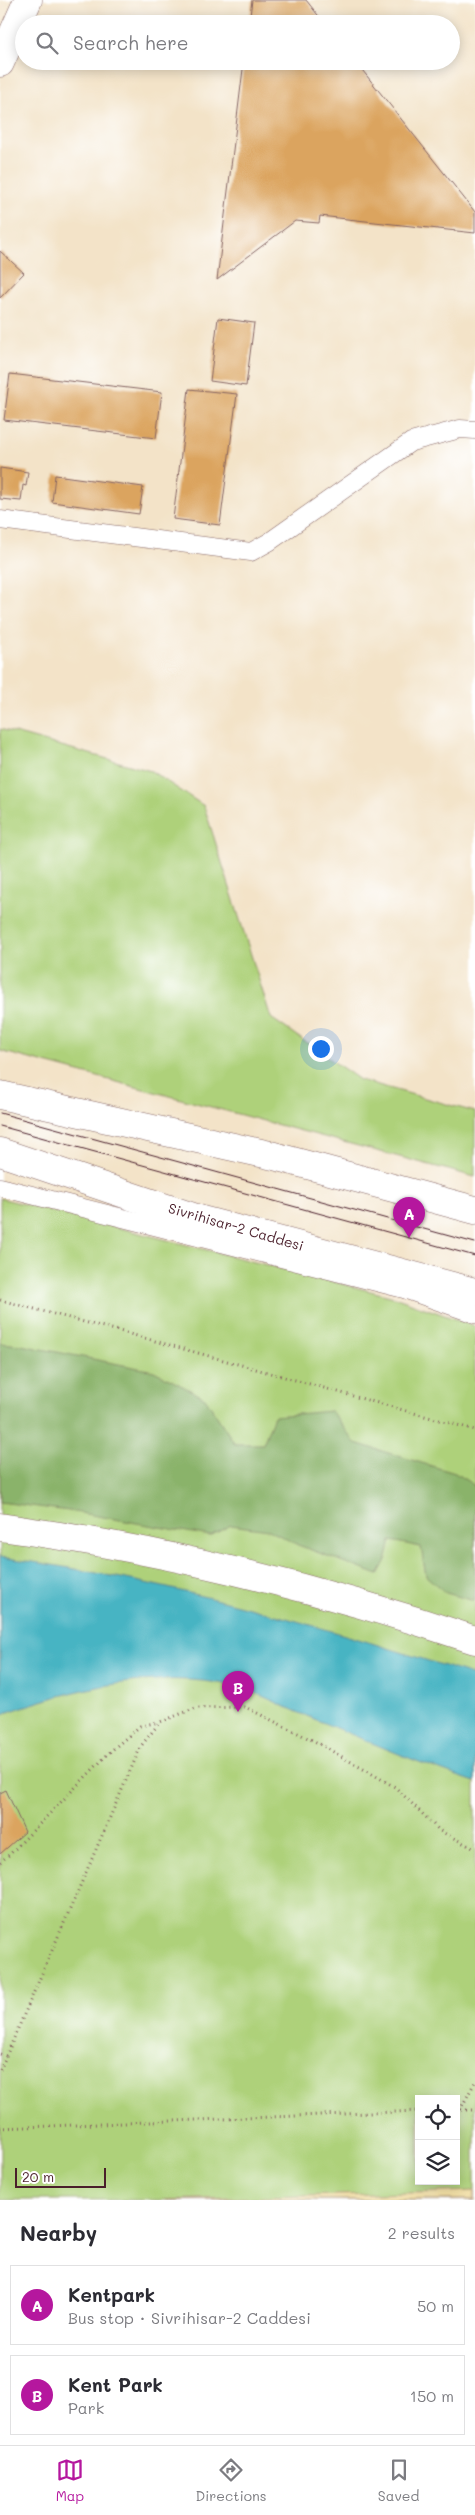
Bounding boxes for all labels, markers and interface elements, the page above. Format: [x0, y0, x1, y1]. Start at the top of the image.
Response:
search box [15, 15, 460, 70]
icon: search [33, 29, 61, 57]
text: Search here [73, 30, 189, 55]
your location [308, 1036, 334, 1062]
pin: A [393, 1197, 425, 1238]
street label: Sivrihisar-2 Caddesi [166, 1198, 306, 1255]
pin: B [222, 1671, 254, 1712]
map controls [415, 2095, 460, 2185]
button: locate [415, 2095, 460, 2140]
button: layers [415, 2140, 460, 2185]
scale bar [15, 2165, 106, 2188]
text: 20 m [22, 2167, 54, 2186]
text: Nearby [20, 2219, 97, 2246]
text: 2 results [388, 2222, 455, 2243]
text: Kentpark [68, 2282, 155, 2307]
text: A [31, 2295, 43, 2316]
text: 50 m [417, 2295, 454, 2316]
text: Bus stop · Sivrihisar-2 Caddesi [68, 2307, 311, 2328]
text: Kent Park [68, 2372, 163, 2397]
text: B [32, 2385, 42, 2406]
text: 150 m [410, 2385, 454, 2406]
text: Park [68, 2397, 104, 2418]
tab: Map [56, 2456, 84, 2505]
tab: Directions [195, 2456, 267, 2505]
tab: Saved [378, 2456, 419, 2505]

